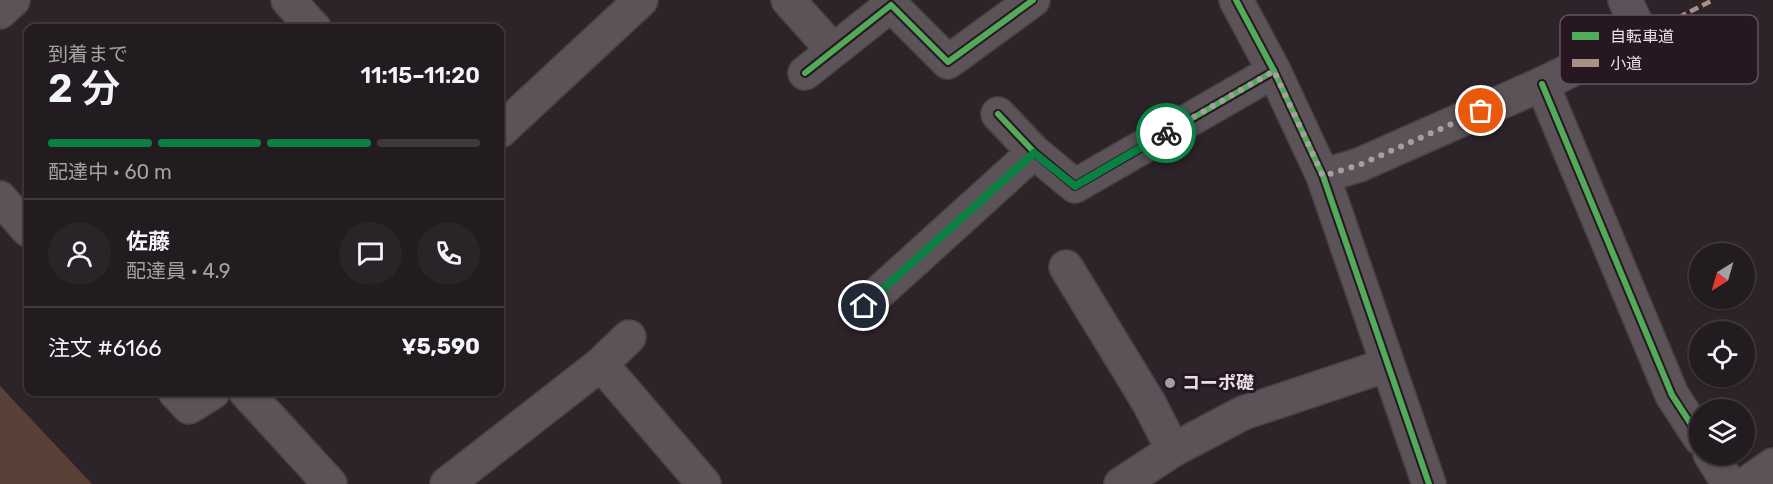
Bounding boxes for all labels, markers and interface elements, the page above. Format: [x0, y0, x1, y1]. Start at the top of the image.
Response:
legend [1560, 15, 1758, 84]
text: 自転車道 [1610, 27, 1674, 46]
text: 到着まで [48, 42, 128, 66]
text: 小道 [1610, 54, 1642, 73]
text: 11:15–11:20 [360, 62, 480, 89]
text: 2 分 [48, 66, 120, 112]
pin [1455, 85, 1506, 136]
icon: bag [1464, 94, 1497, 127]
courier [1136, 103, 1196, 163]
icon: bike [1150, 117, 1183, 150]
text: 配達中 · 60 m [48, 160, 172, 184]
button: person [48, 222, 111, 285]
button: chat [339, 222, 402, 285]
button: phone [417, 222, 480, 285]
text: 佐藤 [126, 228, 170, 255]
north arrow [1689, 243, 1755, 309]
map controls [1689, 243, 1755, 465]
text: 配達員 · 4.9 [126, 259, 231, 283]
pin [838, 280, 889, 331]
icon: home [847, 289, 880, 322]
button: locate [1689, 321, 1755, 387]
text: ¥5,590 [401, 333, 480, 360]
text: 注文 #6166 [48, 335, 161, 362]
place label: コーポ礎 [1182, 372, 1254, 394]
marker: コーポ礎 [1163, 376, 1177, 390]
button: layers [1689, 399, 1755, 465]

